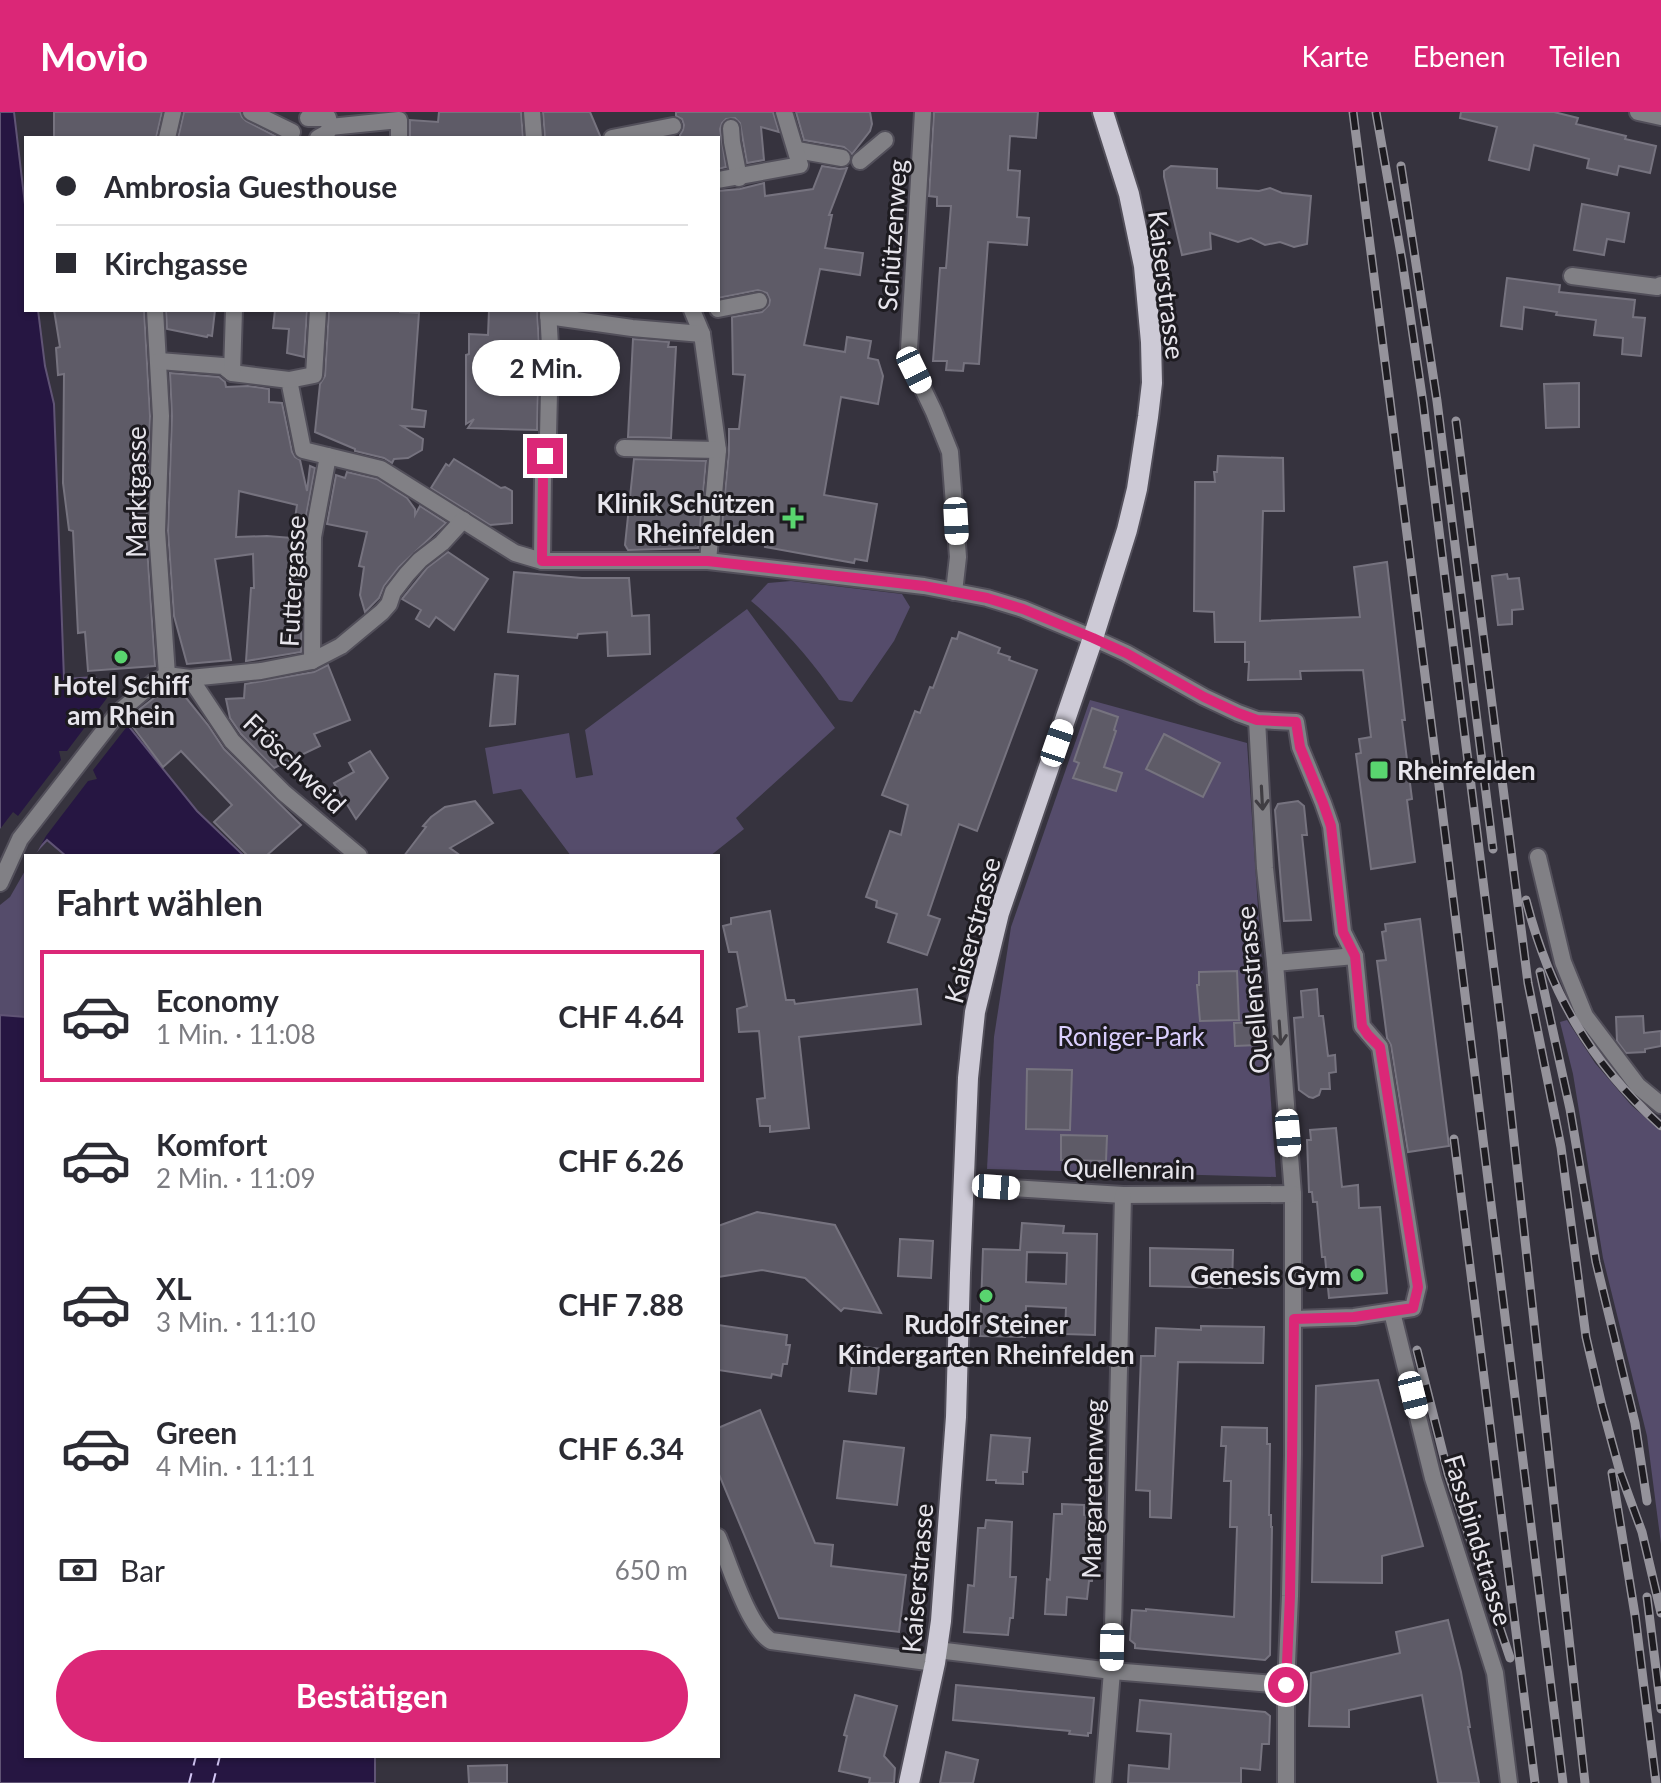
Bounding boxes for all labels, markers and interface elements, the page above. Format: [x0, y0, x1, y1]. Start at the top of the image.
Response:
text: Movio [40, 33, 148, 79]
text: Karte [1301, 39, 1369, 73]
text: Ebenen [1413, 39, 1505, 73]
text: Teilen [1549, 39, 1621, 73]
street label: Schützenweg [871, 158, 913, 312]
text: Ambrosia Guesthouse [104, 168, 397, 204]
street label: Kaiserstrasse [1142, 209, 1192, 361]
text: Kirchgasse [104, 245, 248, 281]
callout: 2 Min. [471, 340, 619, 396]
car [893, 343, 935, 397]
text: 2 Min. [509, 352, 583, 384]
street label: Marktgasse [120, 426, 152, 558]
route end [527, 438, 563, 474]
place label: Klinik Schützen Rheinfelden [597, 487, 775, 549]
car [943, 496, 969, 546]
marker: Klinik Schützen Rheinfelden [782, 507, 804, 529]
street label: Futtergasse [273, 515, 311, 647]
marker: Hotel Schiff am Rhein [112, 648, 130, 666]
place label: Hotel Schiff am Rhein [53, 669, 189, 731]
street label: Fröschweid [237, 706, 353, 820]
car [1038, 716, 1076, 770]
place label: Rheinfelden [1397, 754, 1536, 786]
marker: Rheinfelden [1368, 759, 1390, 781]
one-way arrow [1254, 784, 1269, 811]
street label: Kaiserstrasse [937, 854, 1007, 1006]
text: Fahrt wählen [56, 880, 263, 924]
street label: Quellenstrasse [1229, 905, 1275, 1075]
icon: car [60, 980, 132, 1052]
text: Economy [156, 982, 279, 1018]
text: CHF 4.64 [558, 998, 684, 1034]
text: 1 Min. · 11:08 [156, 1018, 315, 1050]
one-way arrow [1273, 1019, 1288, 1046]
park label: Roniger-Park [1057, 1020, 1205, 1052]
car [1274, 1108, 1302, 1158]
icon: car [60, 1124, 132, 1196]
text: Komfort [156, 1126, 267, 1162]
text: CHF 6.26 [558, 1142, 684, 1178]
street label: Quellenrain [1063, 1151, 1195, 1185]
text: 2 Min. · 11:09 [156, 1162, 315, 1194]
car [971, 1173, 1021, 1201]
place label: Genesis Gym [1190, 1259, 1341, 1291]
marker: Genesis Gym [1348, 1266, 1366, 1284]
icon: car [60, 1268, 132, 1340]
text: XL [156, 1270, 192, 1306]
text: CHF 7.88 [558, 1286, 684, 1322]
marker: Rudolf Steiner Kindergarten Rheinfelden [977, 1287, 995, 1305]
text: 3 Min. · 11:10 [156, 1306, 315, 1338]
place label: Rudolf Steiner Kindergarten Rheinfelden [837, 1308, 1135, 1370]
car [1396, 1369, 1430, 1421]
street label: Margaretenweg [1074, 1399, 1110, 1579]
icon: car [60, 1412, 132, 1484]
text: Green [156, 1414, 237, 1450]
text: CHF 6.34 [558, 1430, 684, 1466]
text: 4 Min. · 11:11 [156, 1450, 315, 1482]
street label: Fassbindstrasse [1438, 1451, 1520, 1629]
street label: Kaiserstrasse [895, 1502, 939, 1654]
icon: cash [56, 1548, 100, 1592]
text: Bar [120, 1552, 165, 1588]
text: 650 m [615, 1554, 688, 1586]
car [1100, 1623, 1124, 1671]
button: Bestätigen [56, 1650, 688, 1742]
route start [1268, 1667, 1304, 1703]

